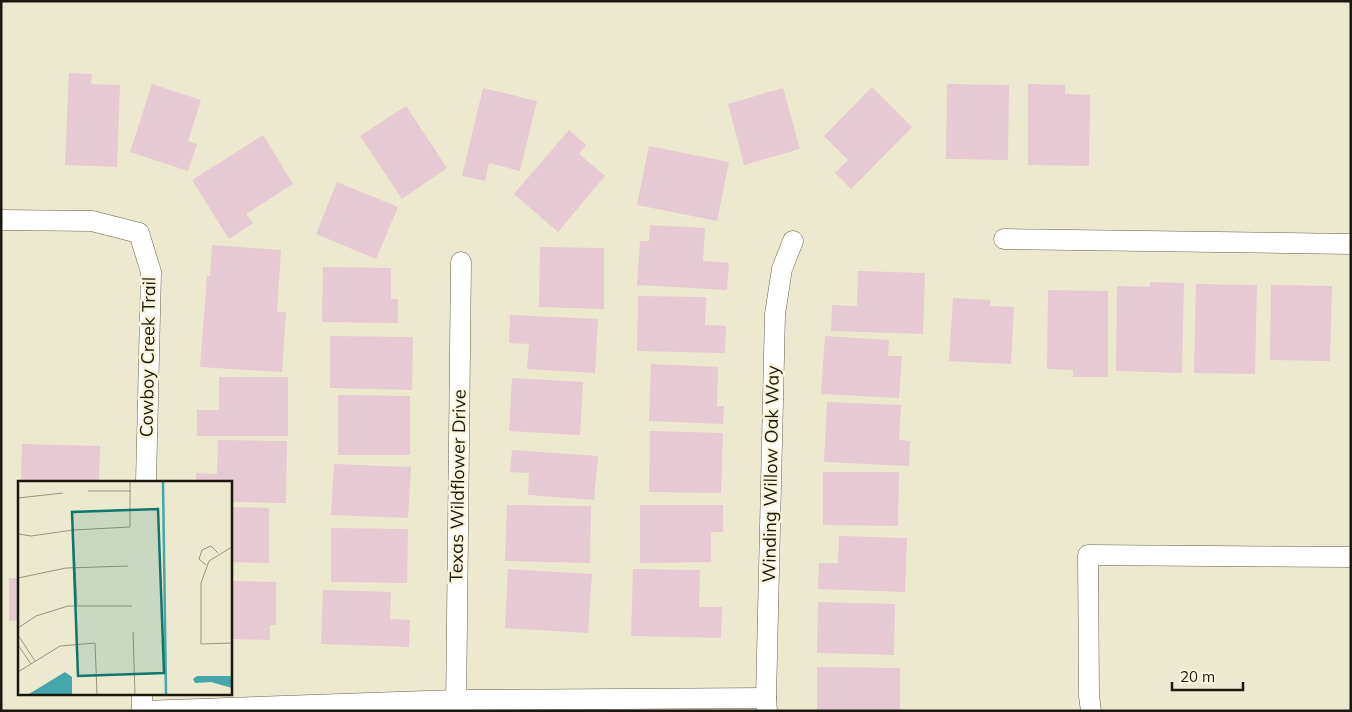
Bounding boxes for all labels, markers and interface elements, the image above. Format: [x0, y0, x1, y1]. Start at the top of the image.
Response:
street label: Cowboy Creek Trail [135, 277, 160, 437]
street label: Winding Willow Oak Way [757, 365, 784, 583]
street label: Texas Wildflower Drive [444, 389, 471, 583]
inset map [18, 481, 231, 694]
scale bar [1172, 660, 1243, 692]
text: 20 m [1180, 667, 1215, 686]

